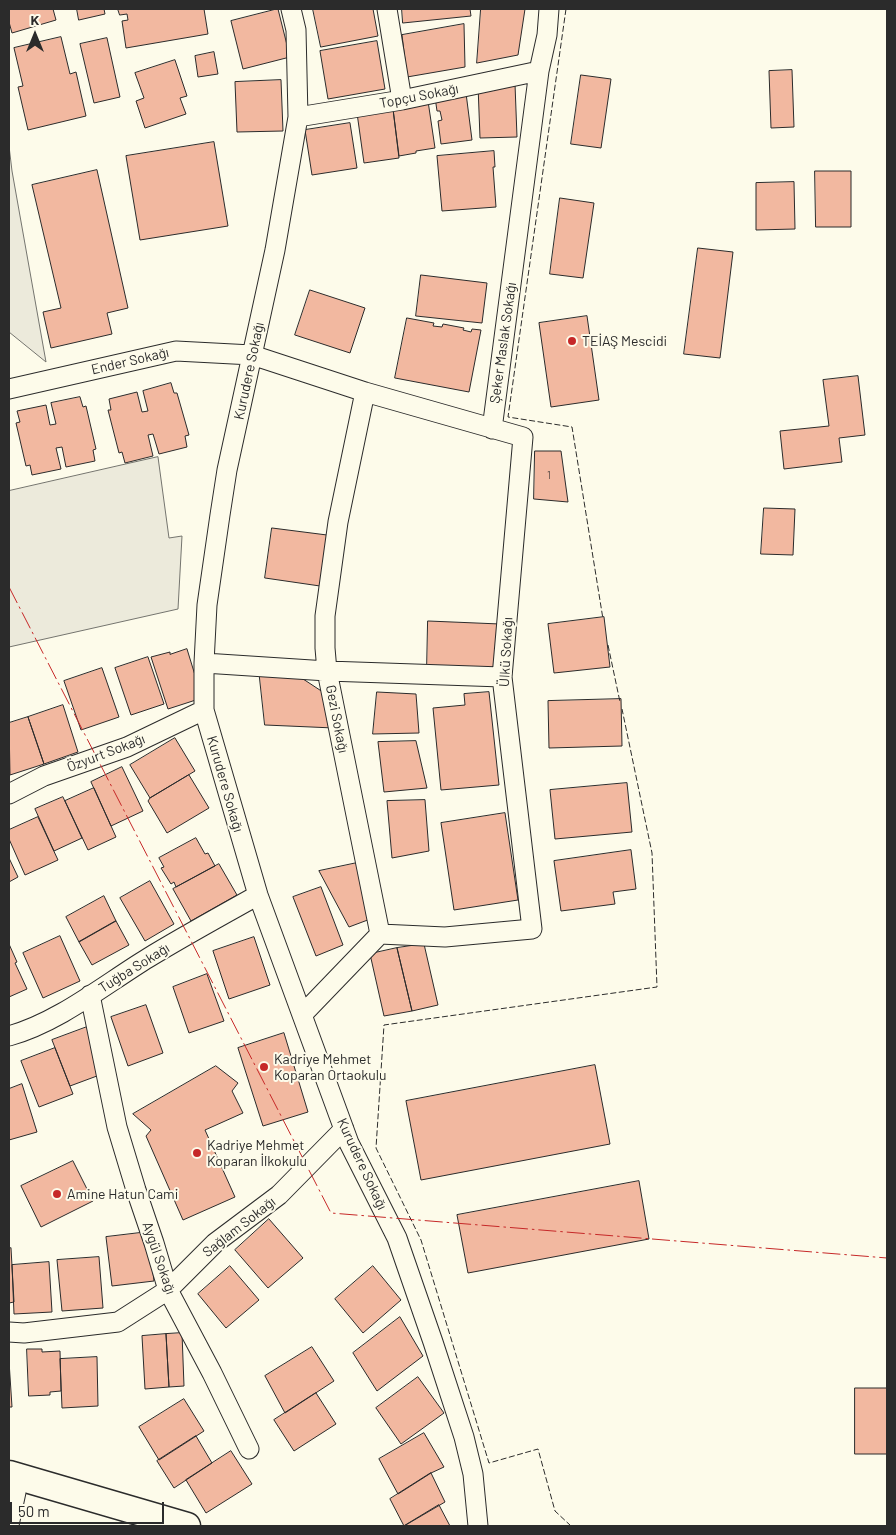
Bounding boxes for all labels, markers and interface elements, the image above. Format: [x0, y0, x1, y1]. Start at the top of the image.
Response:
north arrow [10, 10, 60, 60]
text: K [31, 11, 39, 28]
street label: Topçu Sokağı [378, 80, 460, 112]
street label: Şeker Maslak Sokağı [486, 281, 520, 405]
street label: Kurudere Sokağı [230, 321, 268, 421]
place label: TEİAŞ Mescidi [582, 333, 667, 349]
marker: TEİAŞ Mescidi [566, 335, 578, 347]
street label: Ender Sokağı [90, 344, 170, 378]
house number: 1 [547, 468, 551, 482]
street label: Ülkü Sokağı [496, 617, 516, 687]
street label: Gezi Sokağı [322, 684, 352, 754]
street label: Özyurt Sokağı [65, 730, 147, 776]
street label: Kurudere Sokağı [203, 734, 247, 834]
street label: Tuğba Sokağı [96, 940, 172, 996]
place label: Kadriye Mehmet Koparan Ortaokulu [274, 1051, 387, 1084]
marker: Kadriye Mehmet Koparan Ortaokulu [258, 1061, 270, 1073]
street label: Kurudere Sokağı [333, 1115, 391, 1213]
place label: Kadriye Mehmet Koparan İlkokulu [207, 1137, 307, 1170]
marker: Kadriye Mehmet Koparan İlkokulu [191, 1147, 203, 1159]
place label: Amine Hatun Cami [67, 1186, 178, 1202]
marker: Amine Hatun Cami [51, 1188, 63, 1200]
street label: Sağlam Sokağı [199, 1193, 279, 1261]
street label: Aygül Sokağı [139, 1220, 179, 1296]
scale bar [12, 1492, 166, 1524]
text: 50 m [18, 1502, 50, 1520]

